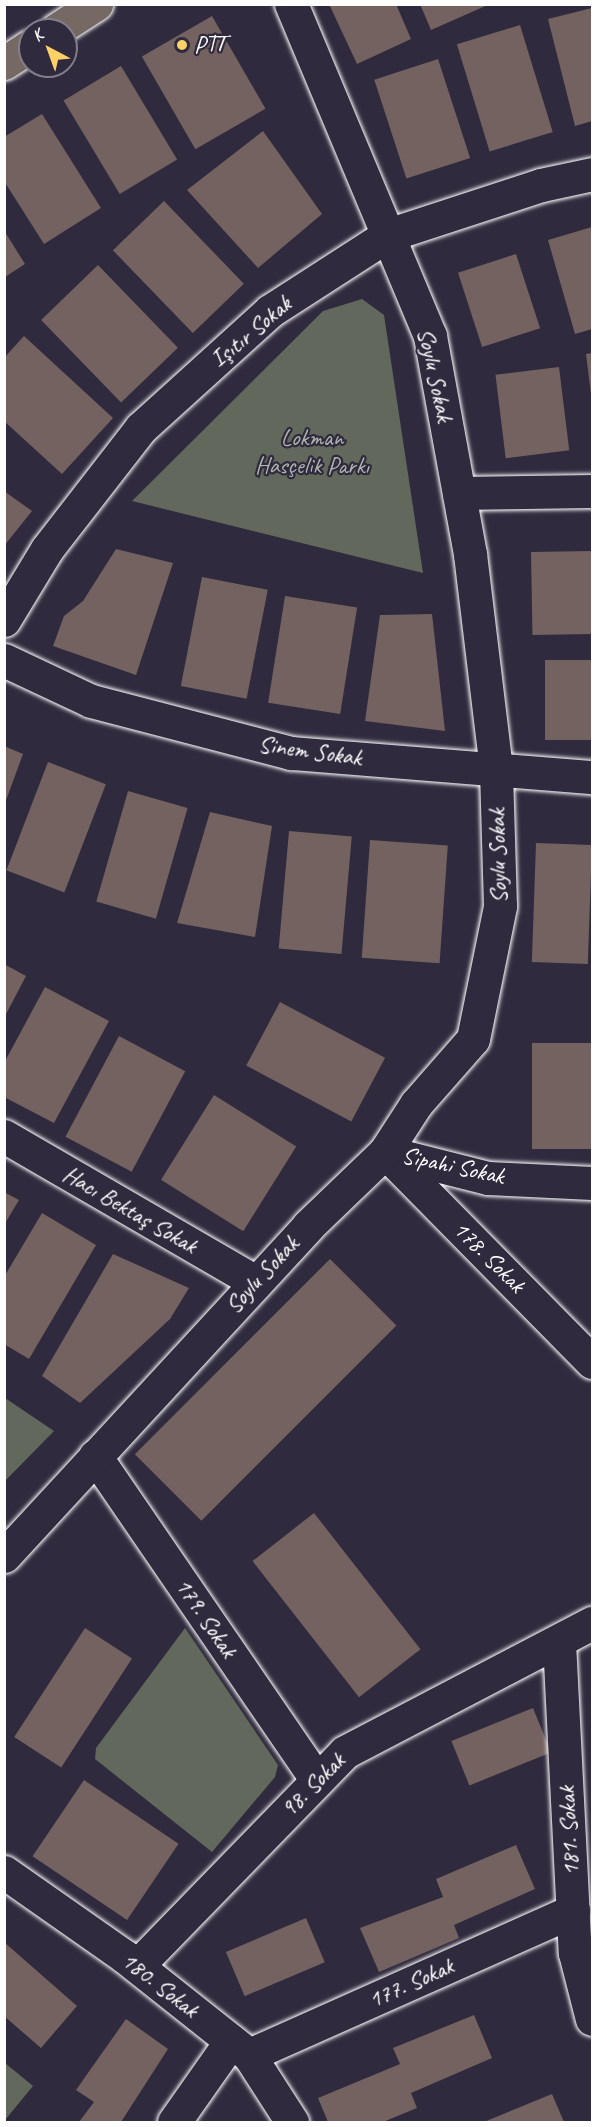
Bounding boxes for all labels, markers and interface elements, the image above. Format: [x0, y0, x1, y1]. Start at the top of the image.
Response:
north arrow [18, 18, 78, 78]
text: K [28, 26, 47, 46]
place label: PTT [194, 31, 226, 59]
marker: PTT [175, 38, 189, 52]
street label: Işıtır Sokak [205, 290, 297, 374]
street label: Soylu Sokak [411, 326, 459, 424]
park label: Lokman Hasçelik Parkı [255, 424, 369, 480]
street label: Sinem Sokak [257, 730, 363, 772]
street label: Soylu Sokak [483, 809, 513, 903]
street label: Sipahi Sokak [399, 1141, 507, 1191]
street label: Hacı Bektaş Sokak [58, 1160, 202, 1260]
street label: 178. Sokak [447, 1215, 531, 1299]
street label: Soylu Sokak [220, 1231, 304, 1319]
street label: 179. Sokak [169, 1573, 243, 1663]
street label: 98. Sokak [275, 1747, 351, 1823]
street label: 181. Sokak [552, 1785, 586, 1877]
street label: 180. Sokak [116, 1946, 204, 2024]
street label: 177. Sokak [364, 1952, 458, 2014]

